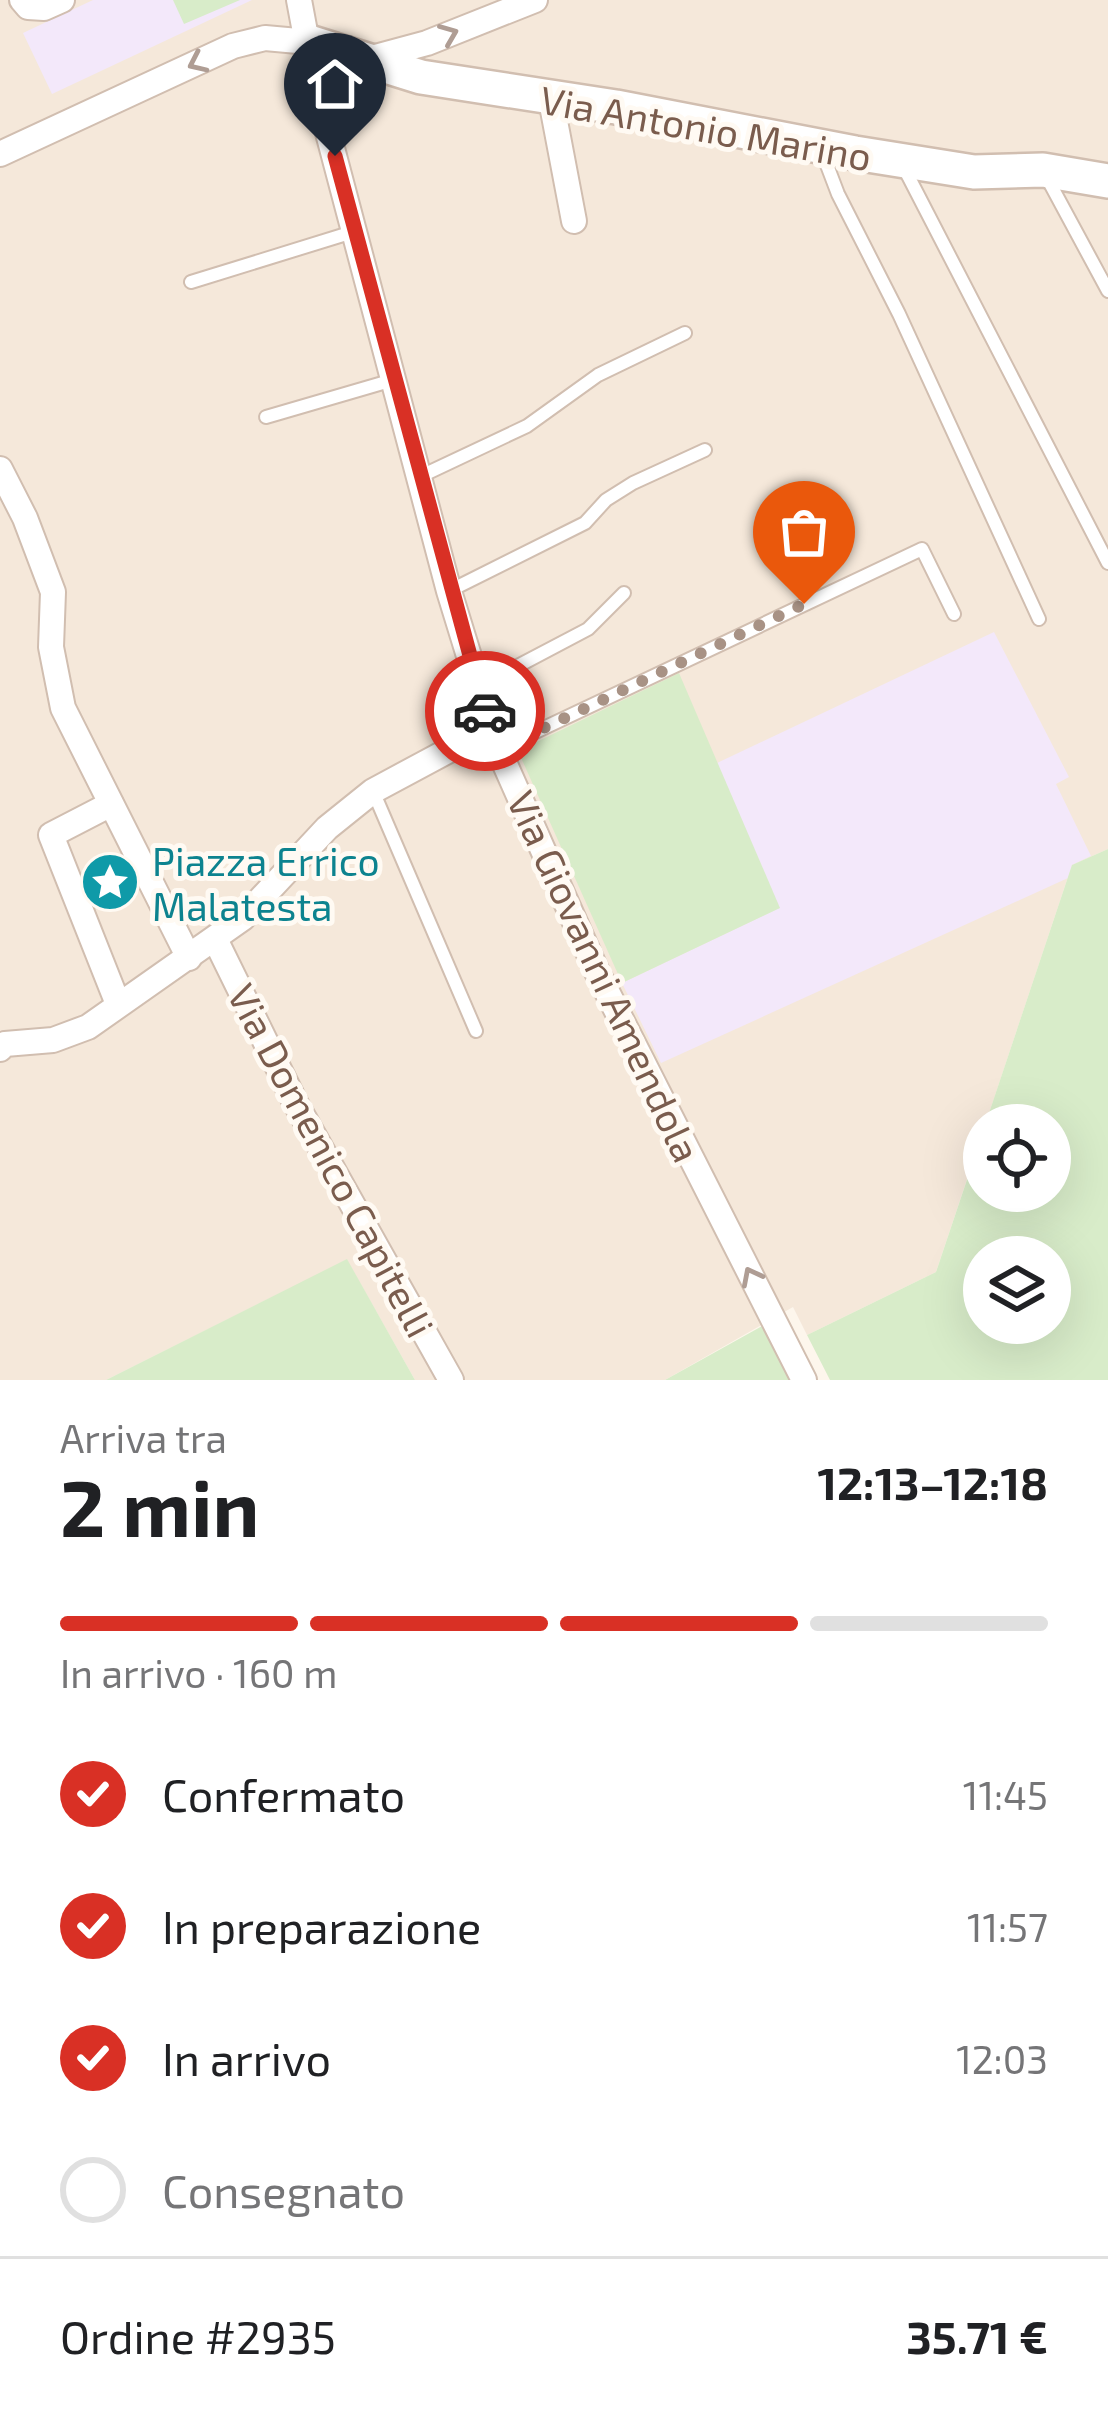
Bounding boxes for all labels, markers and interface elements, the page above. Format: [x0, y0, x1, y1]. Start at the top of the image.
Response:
one-way arrow [438, 24, 459, 48]
pin [284, 33, 386, 156]
one-way arrow [188, 49, 209, 72]
icon: home [302, 51, 368, 117]
street label: Via Antonio Marino [537, 75, 875, 179]
pin [753, 481, 855, 604]
icon: bag [771, 499, 837, 565]
courier [425, 651, 545, 771]
icon: car [452, 678, 518, 744]
street label: Via Giovanni Amendola [498, 783, 712, 1169]
place label: Piazza Errico Malatesta [152, 837, 380, 929]
place icon: Piazza Errico Malatesta [79, 851, 141, 913]
street label: Via Domenico Capitelli [219, 975, 445, 1345]
map controls [963, 1104, 1071, 1344]
button: locate [963, 1104, 1071, 1212]
button: layers [963, 1236, 1071, 1344]
one-way arrow [743, 1266, 766, 1288]
text: Arriva tra [60, 1414, 227, 1461]
text: 12:13–12:18 [818, 1455, 1048, 1509]
text: 2 min [60, 1459, 259, 1553]
text: In arrivo · 160 m [60, 1649, 337, 1696]
icon: check [60, 1761, 126, 1827]
text: Confermato [162, 1767, 405, 1821]
text: 11:45 [963, 1771, 1048, 1818]
icon: check [60, 1893, 126, 1959]
text: In preparazione [162, 1899, 481, 1953]
text: 11:57 [967, 1903, 1048, 1950]
icon: check [60, 2025, 126, 2091]
text: In arrivo [162, 2031, 331, 2085]
text: 12:03 [956, 2035, 1048, 2082]
text: Consegnato [162, 2163, 405, 2217]
text: Ordine #2935 [60, 2309, 336, 2363]
text: 35.71 € [906, 2309, 1048, 2363]

